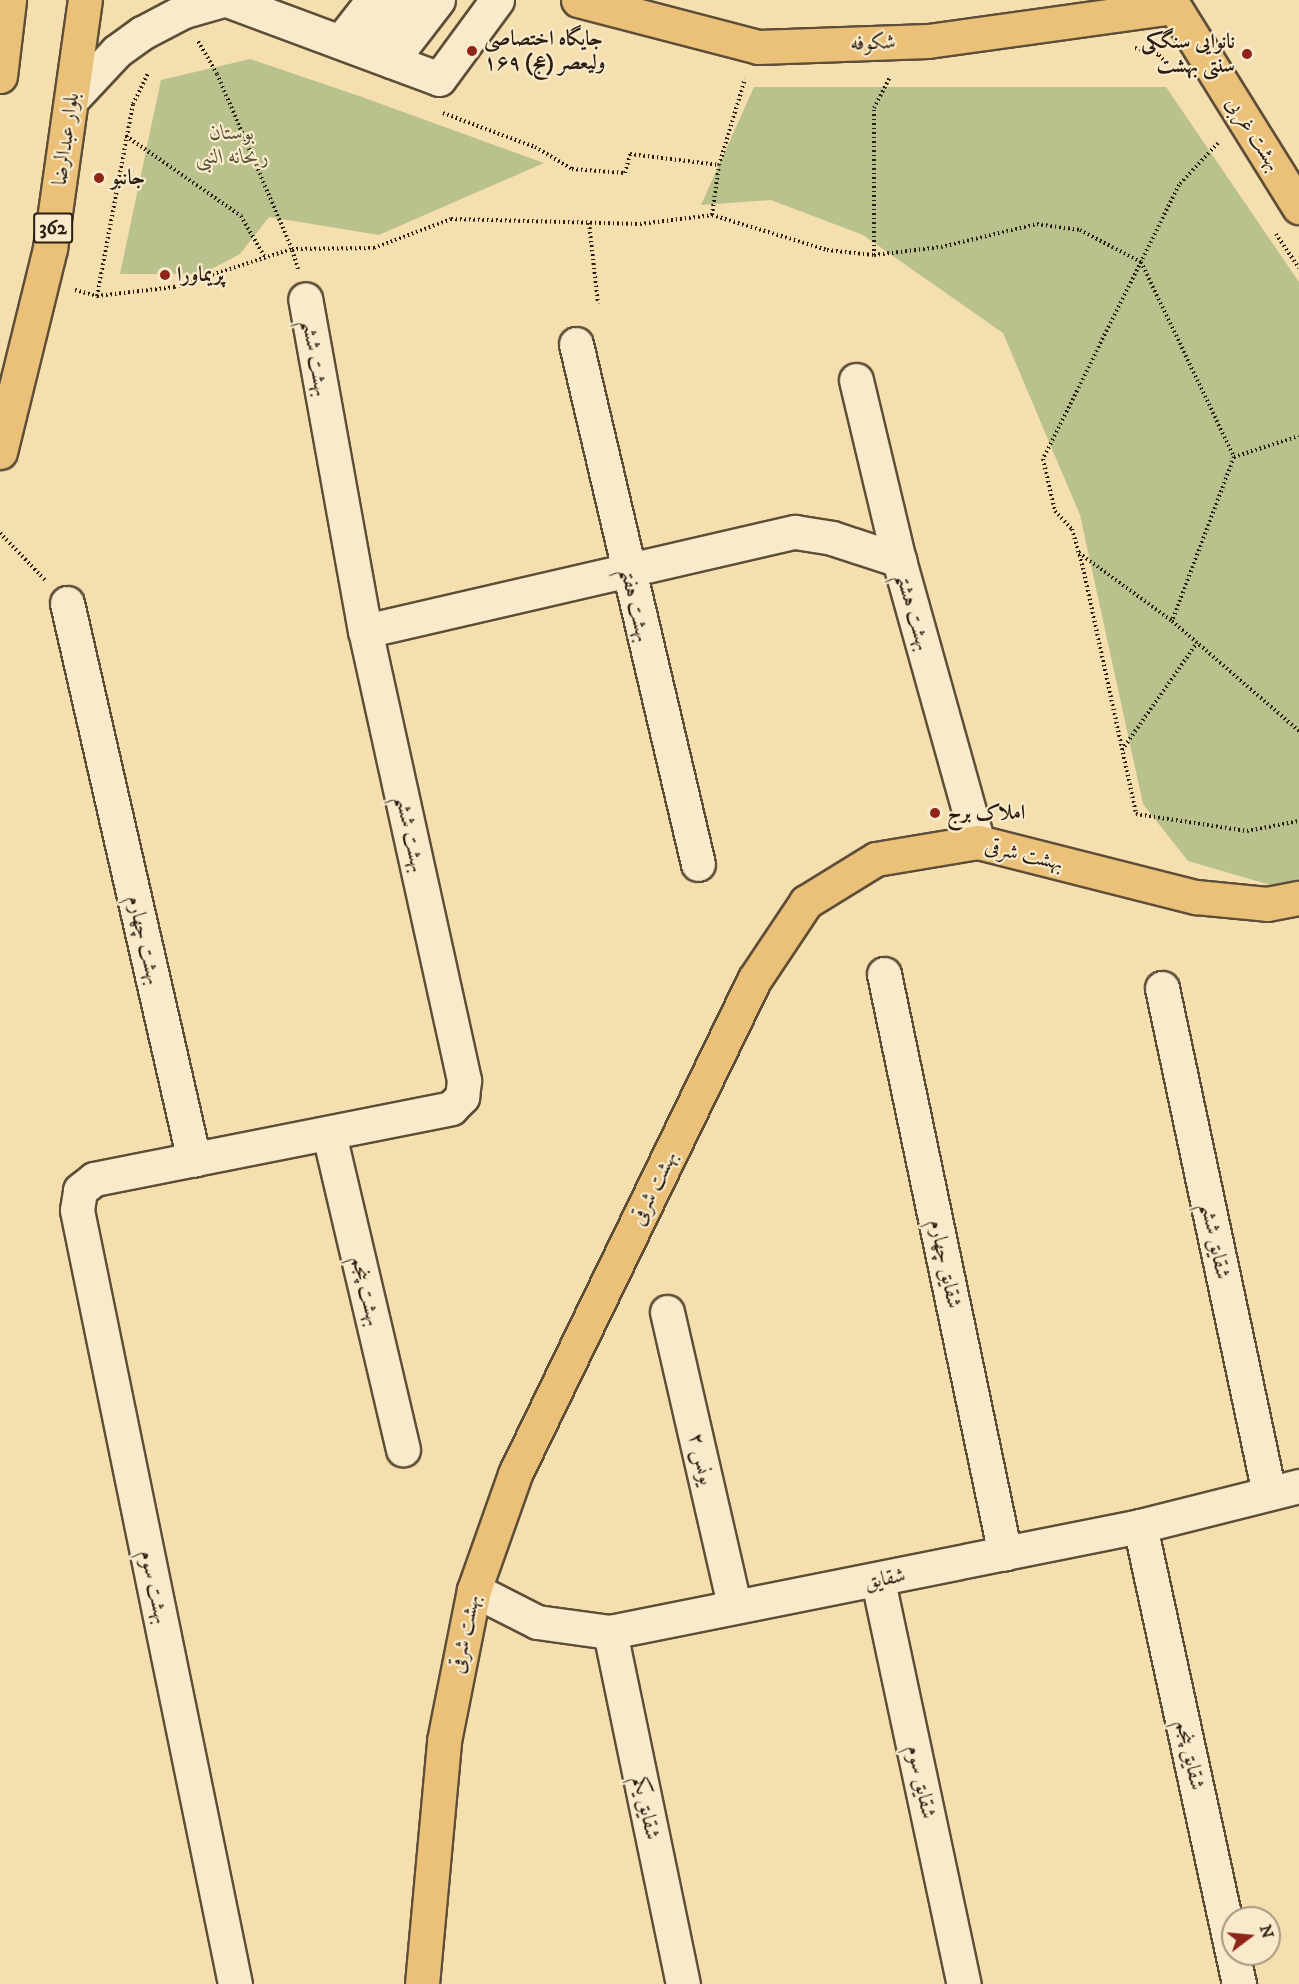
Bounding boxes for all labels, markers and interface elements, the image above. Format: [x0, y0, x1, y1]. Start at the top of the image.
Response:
place label: جایگاه اختصاصی ۱۶۹ ولیعصر (عج) [484, 26, 605, 76]
place label: نانوایی سنگکی سنتی بهشت [1141, 29, 1235, 79]
street label: شکوفه [850, 30, 896, 56]
marker: جایگاه اختصاصی ۱۶۹ ولیعصر (عج) [465, 44, 479, 58]
marker: نانوایی سنگکی سنتی بهشت [1240, 47, 1254, 61]
street label: بلوار عبدالرضا [47, 91, 85, 187]
street label: بهشت غربی [1220, 92, 1286, 176]
park label: بوستان ریحانه النبی [195, 120, 269, 170]
place label: جانبو [111, 165, 145, 191]
marker: جانبو [92, 171, 106, 185]
road number: 362 [32, 211, 74, 245]
place label: پریماورا [177, 262, 224, 288]
marker: پریماورا [158, 268, 172, 282]
street label: بهشت ششم [296, 317, 334, 399]
street label: بهشت هفتم [614, 565, 656, 645]
street label: بهشت هشتم [890, 570, 936, 654]
street label: بهشت ششم [390, 793, 430, 875]
place label: املاک برج [947, 800, 1025, 826]
marker: املاک برج [928, 806, 942, 820]
street label: بهشت شرقی [982, 834, 1066, 876]
street label: بهشت چهارم [122, 893, 166, 987]
street label: بهشت شرقی [625, 1147, 683, 1229]
street label: شقایق ششم [1195, 1200, 1235, 1282]
street label: شقایق چهارم [923, 1217, 967, 1311]
street label: بهشت پنجم [346, 1253, 386, 1329]
street label: یونس ۲ [683, 1430, 719, 1488]
street label: بهشت سوم [134, 1548, 174, 1626]
street label: شقایق [862, 1563, 908, 1595]
street label: بهشت شرقی [444, 1592, 486, 1676]
street label: شقایق پنجم [1170, 1718, 1210, 1792]
street label: شقایق سوم [901, 1743, 941, 1821]
street label: شقایق یکم [627, 1774, 665, 1842]
north arrow [1221, 1906, 1281, 1966]
text: N [1255, 1923, 1278, 1941]

